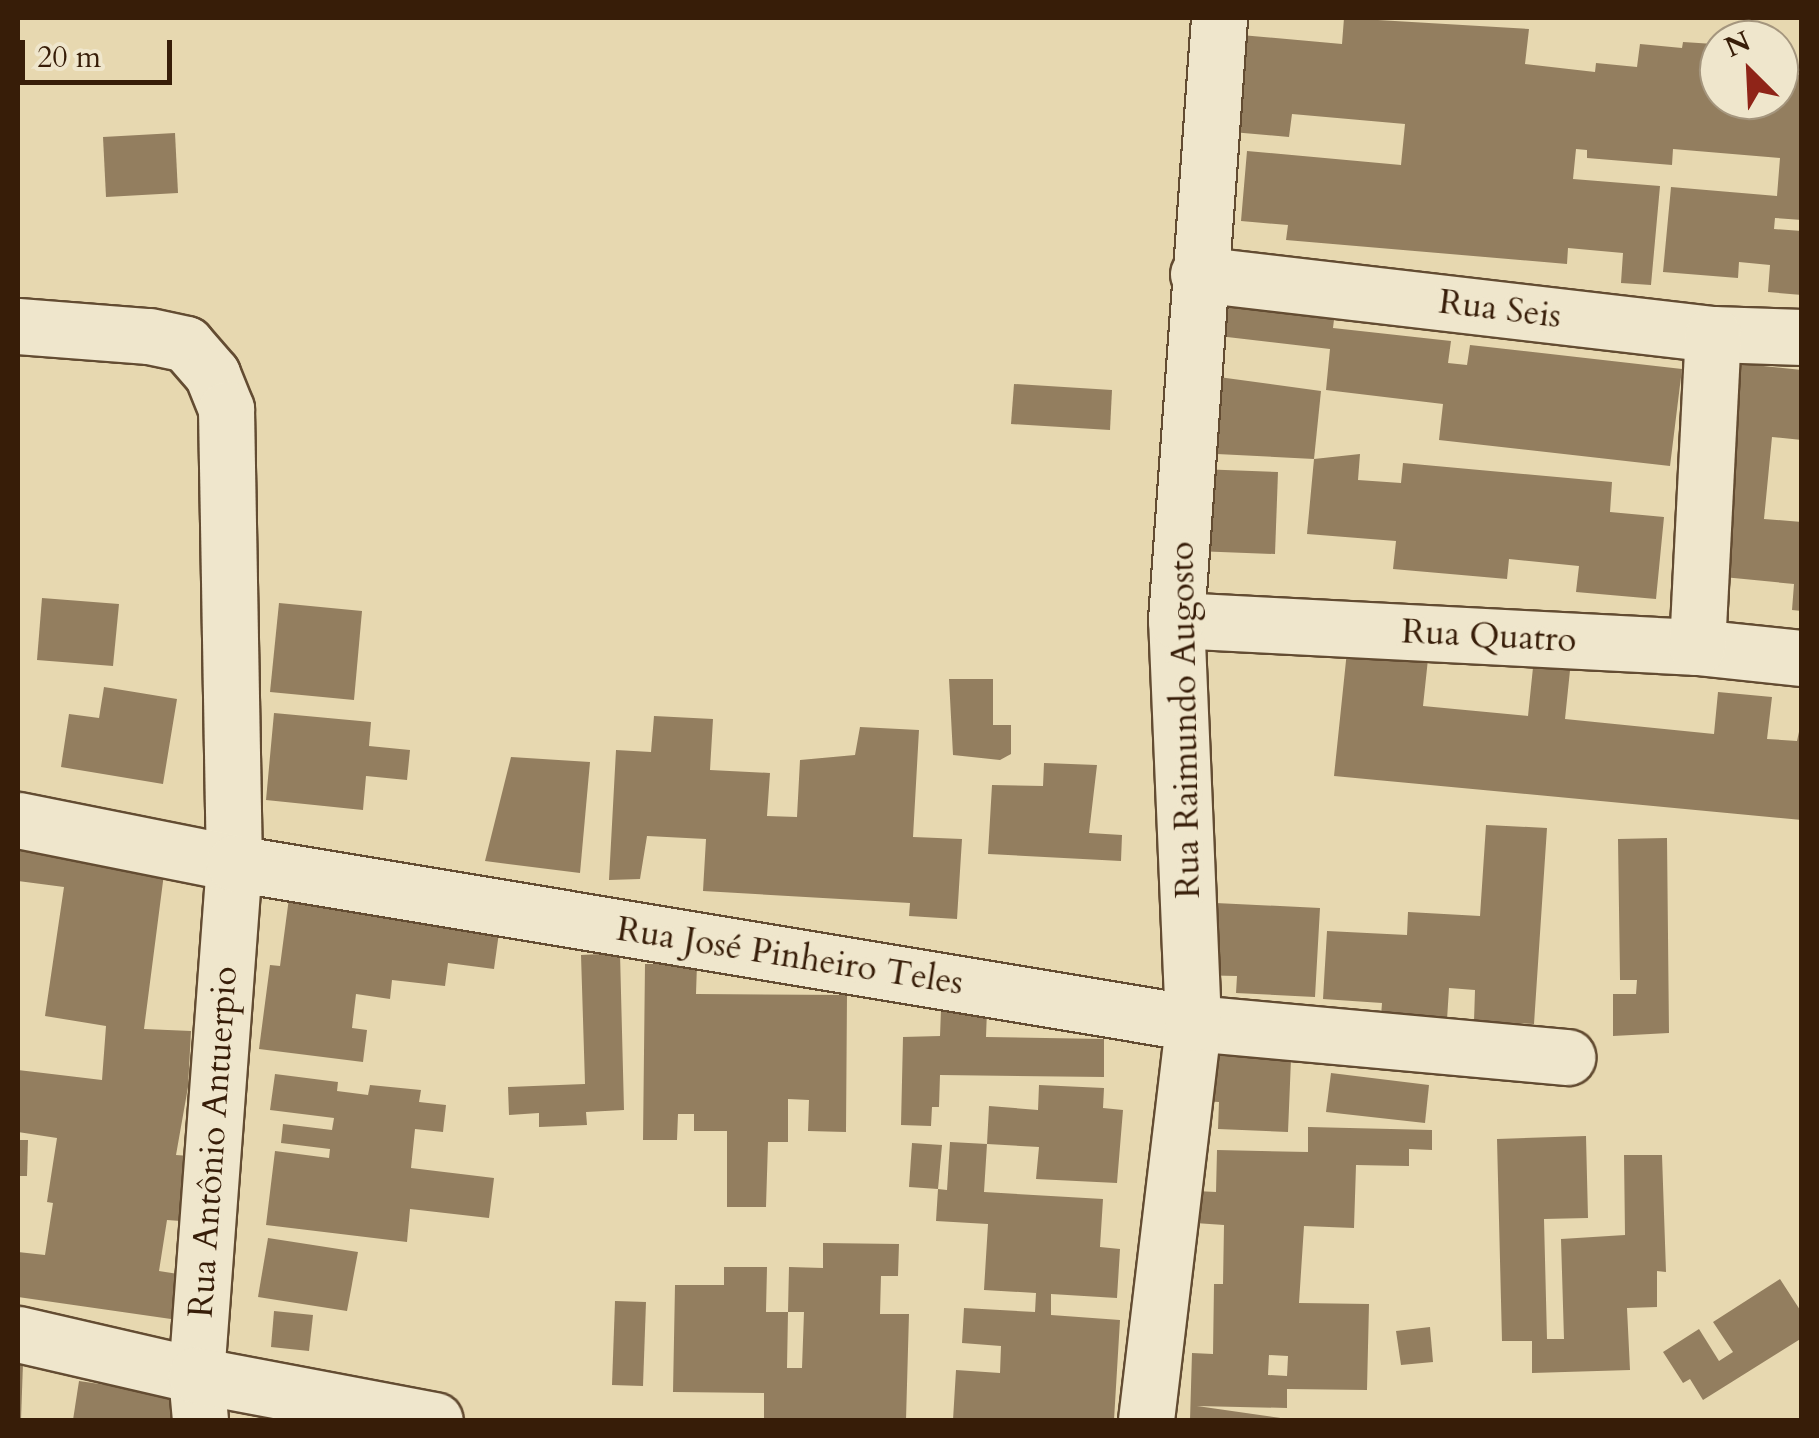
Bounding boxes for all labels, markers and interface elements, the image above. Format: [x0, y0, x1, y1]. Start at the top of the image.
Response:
scale bar [25, 20, 178, 82]
north arrow [1699, 20, 1799, 120]
text: N [1719, 22, 1756, 67]
text: 20 m [37, 37, 101, 78]
street label: Rua Seis [1436, 281, 1564, 337]
street label: Rua Raimundo Augosto [1161, 541, 1209, 899]
street label: Rua Quatro [1400, 610, 1578, 662]
street label: Rua José Pinheiro Teles [614, 908, 966, 1004]
street label: Rua Antônio Antuerpio [180, 965, 246, 1319]

